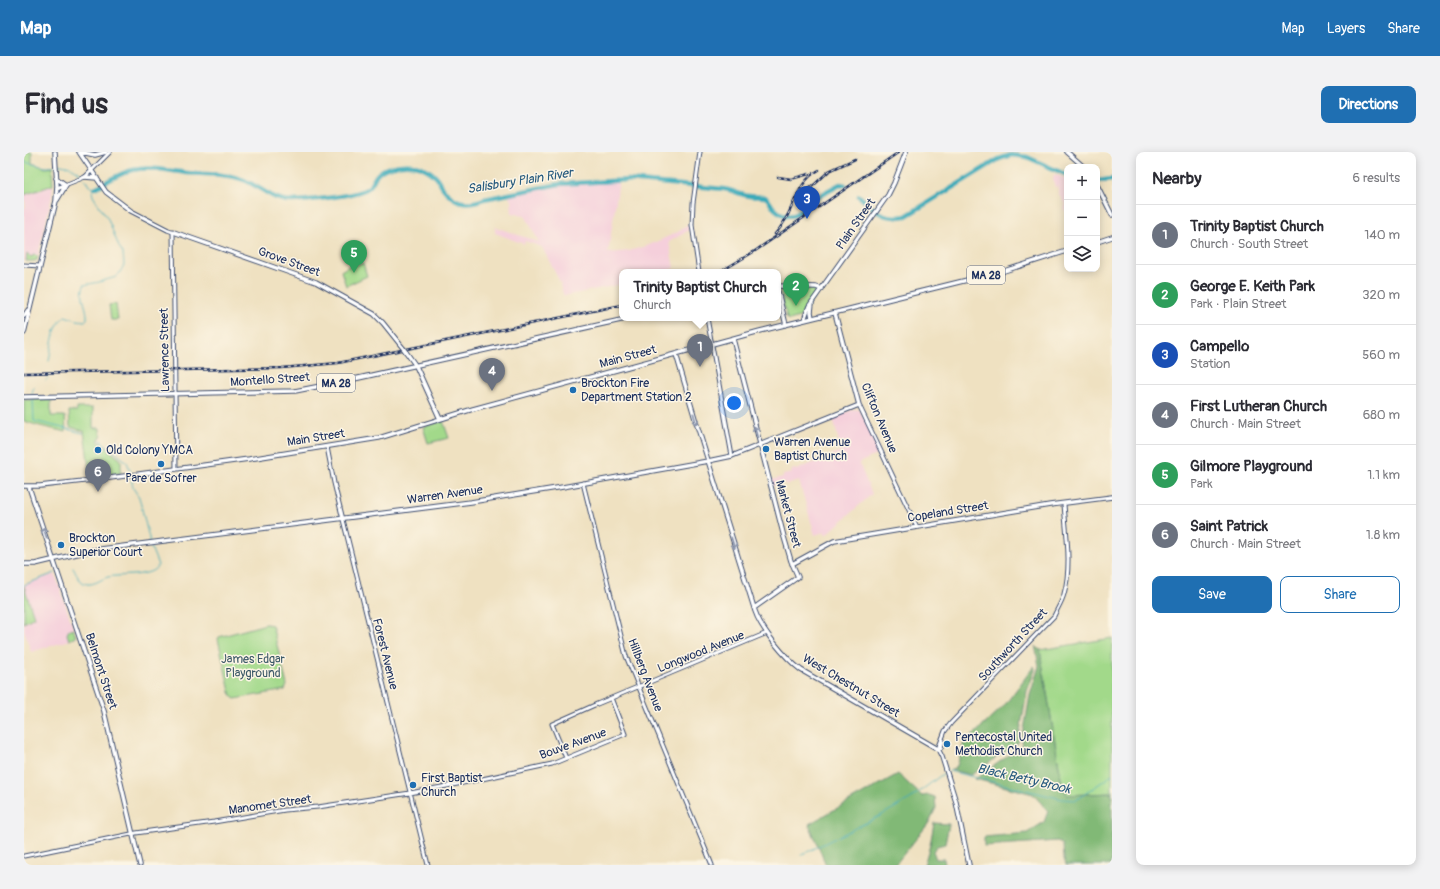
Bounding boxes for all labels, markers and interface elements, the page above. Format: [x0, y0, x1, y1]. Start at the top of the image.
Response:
text: Map [20, 16, 51, 40]
text: Map [1282, 20, 1305, 37]
text: Layers [1327, 20, 1365, 37]
text: Share [1387, 20, 1420, 37]
button: Directions [1321, 86, 1416, 123]
text: Find us [24, 87, 108, 122]
water label: Salisbury Plain River [466, 164, 576, 197]
map controls [1064, 164, 1100, 272]
button: + [1064, 164, 1100, 200]
text: Nearby [1152, 168, 1201, 189]
text: 6 results [1353, 170, 1400, 186]
pin: 3 [794, 186, 820, 219]
street label: Plain Street [833, 195, 879, 252]
button: − [1064, 200, 1100, 236]
text: Trinity Baptist Church [1190, 217, 1324, 236]
text: 1 [1162, 227, 1168, 243]
text: 140 m [1364, 227, 1400, 243]
button: layers [1064, 236, 1100, 272]
text: Church · South Street [1190, 236, 1308, 252]
pin: 5 [341, 240, 367, 273]
street label: Grove Street [256, 244, 322, 280]
road number: MA 28 [967, 266, 1005, 284]
popup [619, 269, 781, 321]
pin: 2 [783, 273, 809, 306]
text: George E. Keith Park [1190, 277, 1315, 296]
text: Trinity Baptist Church [633, 278, 767, 297]
text: 2 [1161, 287, 1169, 303]
text: 320 m [1362, 287, 1400, 303]
text: Park · Plain Street [1190, 296, 1287, 312]
text: Church [633, 297, 671, 313]
street label: Lawrence Street [157, 308, 173, 392]
pin: 1 [687, 334, 713, 367]
text: Campello [1190, 337, 1249, 356]
street label: Main Street [598, 342, 658, 372]
text: 3 [1161, 347, 1169, 363]
text: 560 m [1362, 347, 1400, 363]
text: Station [1190, 356, 1230, 372]
pin: 4 [479, 358, 505, 391]
street label: Montello Street [230, 370, 310, 390]
road number: MA 28 [317, 374, 355, 392]
place label: Brockton Fire Department Station 2 [581, 376, 692, 405]
street label: Clifton Avenue [857, 381, 901, 455]
marker: Brockton Fire Department Station 2 [568, 385, 578, 395]
your location [724, 393, 744, 413]
text: First Lutheran Church [1190, 397, 1327, 416]
text: 4 [1161, 407, 1169, 423]
text: 680 m [1363, 407, 1400, 423]
one-way arrow [692, 412, 699, 425]
text: Church · Main Street [1190, 416, 1301, 432]
street label: Main Street [286, 426, 346, 450]
one-way arrow [752, 426, 760, 439]
place label: Warren Avenue Baptist Church [774, 435, 850, 464]
place label: Old Colony YMCA [106, 443, 193, 458]
marker: Warren Avenue Baptist Church [761, 444, 771, 454]
marker: Old Colony YMCA [93, 445, 103, 455]
text: Gilmore Playground [1190, 457, 1313, 476]
pin: 6 [85, 459, 111, 492]
marker: Pare de Sofrer [156, 459, 166, 469]
text: 5 [1161, 467, 1169, 483]
text: 1.1 km [1367, 467, 1400, 483]
place label: Pare de Sofrer [125, 471, 197, 486]
text: Park [1190, 476, 1213, 492]
street label: Market Street [772, 479, 804, 550]
street label: Warren Avenue [406, 482, 484, 508]
street label: Copeland Street [907, 498, 990, 526]
text: Saint Patrick [1190, 517, 1268, 536]
text: 6 [1161, 527, 1169, 543]
text: 1.8 km [1366, 527, 1400, 543]
one-way arrow [40, 528, 48, 540]
place label: Brockton Superior Court [69, 531, 143, 560]
one-way arrow [730, 536, 737, 549]
text: Church · Main Street [1190, 536, 1301, 552]
marker: Brockton Superior Court [56, 540, 66, 550]
button: Save [1152, 576, 1272, 613]
button: Share [1280, 576, 1400, 613]
street label: Southworth Street [975, 605, 1051, 685]
street label: Forest Avenue [369, 617, 401, 691]
street label: Longwood Avenue [655, 628, 747, 676]
street label: Belmont Street [82, 631, 120, 711]
street label: Hillberg Avenue [624, 636, 666, 714]
street label: West Chestnut Street [800, 651, 903, 721]
park label: James Edgar Playground [221, 652, 286, 681]
street label: Bouve Avenue [538, 725, 609, 763]
place label: Pentecostal United Methodist Church [955, 730, 1052, 759]
marker: Pentecostal United Methodist Church [942, 739, 952, 749]
water label: Black Betty Brook [976, 761, 1074, 798]
place label: First Baptist Church [421, 771, 483, 800]
marker: First Baptist Church [408, 780, 418, 790]
street label: Manomet Street [228, 792, 313, 818]

